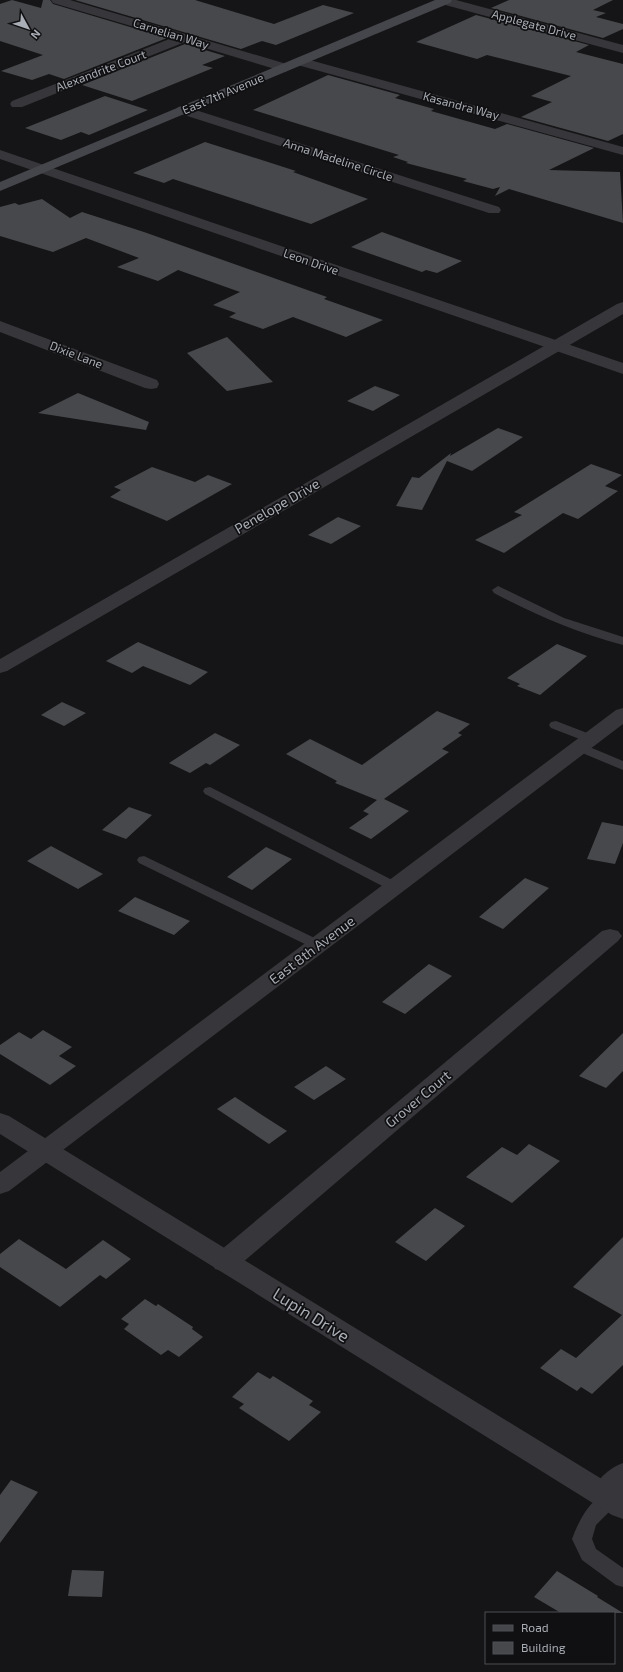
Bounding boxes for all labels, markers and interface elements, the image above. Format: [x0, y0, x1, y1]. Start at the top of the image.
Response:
street label: Applegate Drive [491, 6, 578, 42]
north arrow [8, 8, 48, 48]
street label: Carnelian Way [132, 15, 211, 51]
text: N [28, 28, 44, 42]
street label: Alexandrite Court [54, 46, 148, 94]
street label: East 7th Avenue [180, 70, 265, 117]
street label: Kasandra Way [422, 88, 502, 122]
street label: Anna Madeline Circle [282, 135, 395, 183]
street label: Leon Drive [282, 245, 341, 277]
street label: Dixie Lane [48, 338, 105, 371]
street label: Penelope Drive [231, 474, 322, 537]
street label: East 8th Avenue [266, 912, 358, 987]
street label: Grover Court [381, 1066, 454, 1131]
street label: Lupin Drive [269, 1283, 354, 1346]
legend [485, 1612, 615, 1664]
text: Road [521, 1620, 549, 1634]
text: Building [521, 1640, 566, 1654]

